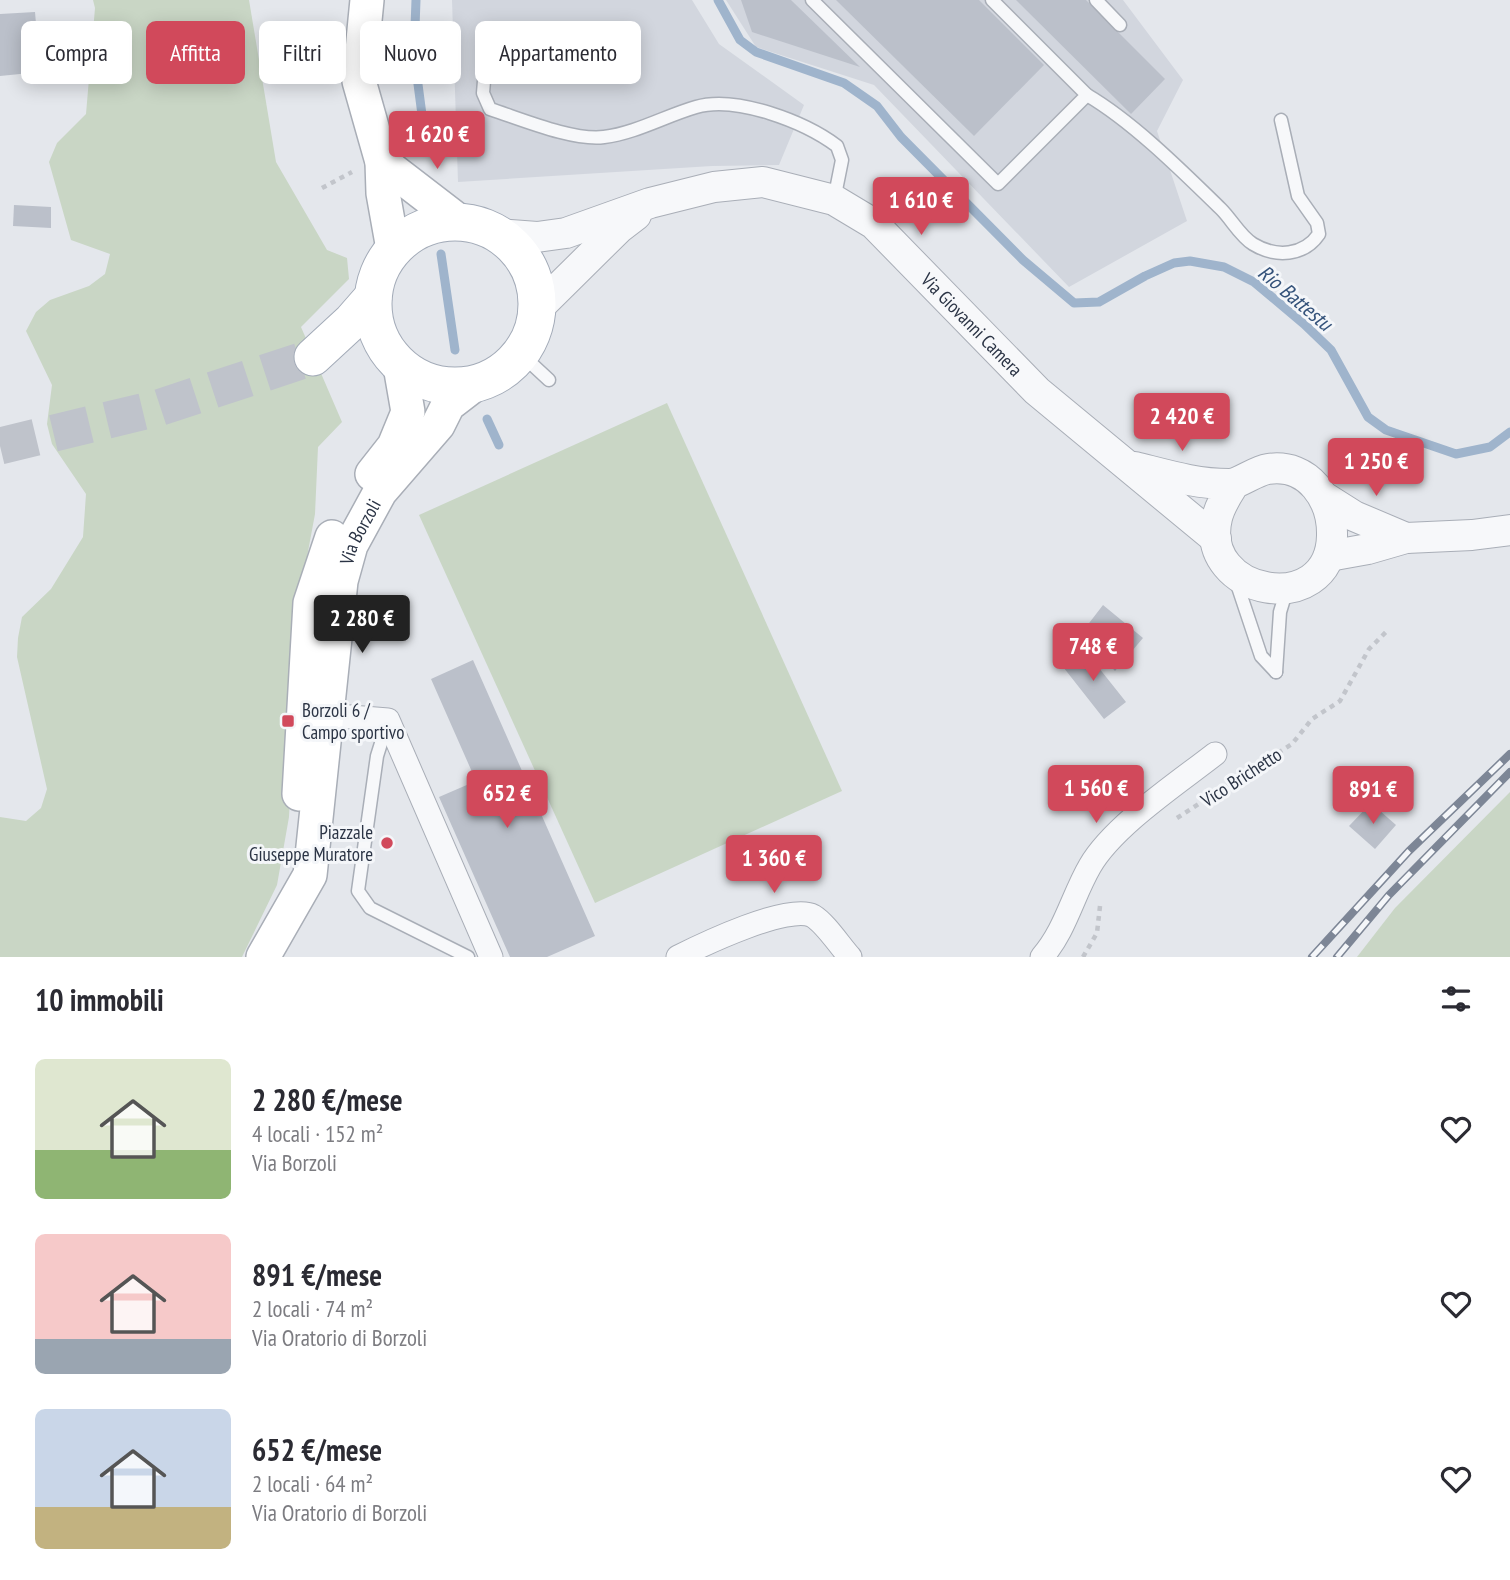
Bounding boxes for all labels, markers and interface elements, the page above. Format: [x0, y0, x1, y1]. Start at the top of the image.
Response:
chip: Compra [21, 21, 132, 84]
chip: Affitta [146, 21, 245, 84]
chip: Filtri [259, 21, 346, 84]
chip: Nuovo [360, 21, 461, 84]
chip: Appartamento [475, 21, 641, 84]
pin: 1 620 € [372, 111, 502, 171]
text: 1 620 € [405, 119, 469, 148]
pin: 1 610 € [856, 177, 986, 237]
text: 1 610 € [889, 185, 953, 214]
water label: Rio Battestu [1253, 259, 1339, 338]
street label: Via Giovanni Camera [916, 267, 1028, 381]
pin: 2 420 € [1117, 393, 1247, 453]
text: 2 420 € [1150, 401, 1214, 430]
pin: 1 250 € [1311, 438, 1441, 498]
text: 1 250 € [1344, 446, 1408, 475]
street label: Via Borzoli [334, 495, 386, 568]
pin: 2 280 € [297, 596, 427, 655]
text: 2 280 € [330, 603, 394, 632]
pin: 748 € [1044, 624, 1142, 683]
text: 748 € [1069, 631, 1117, 660]
place label: Borzoli 6 / Campo sportivo [302, 698, 404, 744]
marker: Borzoli 6 / Campo sportivo [280, 713, 296, 729]
street label: Vico Brichetto [1195, 742, 1286, 812]
pin: 1 560 € [1031, 766, 1161, 825]
pin: 891 € [1324, 766, 1422, 826]
pin: 652 € [458, 770, 556, 830]
text: 1 560 € [1064, 773, 1128, 802]
text: 891 € [1349, 774, 1397, 803]
text: 652 € [483, 778, 531, 807]
place label: Piazzale Giuseppe Muratore [249, 820, 373, 866]
marker: Piazzale Giuseppe Muratore [379, 835, 395, 851]
pin: 1 360 € [709, 836, 839, 895]
text: 1 360 € [742, 843, 806, 872]
text: 10 immobili [35, 980, 164, 1019]
icon: filters [1437, 980, 1475, 1018]
text: 2 280 €/mese [252, 1080, 403, 1119]
icon: home [91, 1087, 175, 1171]
icon: heart [1437, 1110, 1475, 1148]
text: 4 locali · 152 m² [252, 1119, 383, 1148]
text: Via Borzoli [252, 1148, 337, 1177]
text: 891 €/mese [252, 1255, 382, 1294]
icon: home [91, 1262, 175, 1346]
icon: heart [1437, 1285, 1475, 1323]
text: 2 locali · 74 m² [252, 1294, 373, 1323]
text: Via Oratorio di Borzoli [252, 1323, 427, 1352]
text: 652 €/mese [252, 1430, 382, 1469]
icon: home [91, 1437, 175, 1521]
icon: heart [1437, 1460, 1475, 1498]
text: 2 locali · 64 m² [252, 1469, 373, 1498]
text: Via Oratorio di Borzoli [252, 1498, 427, 1527]

